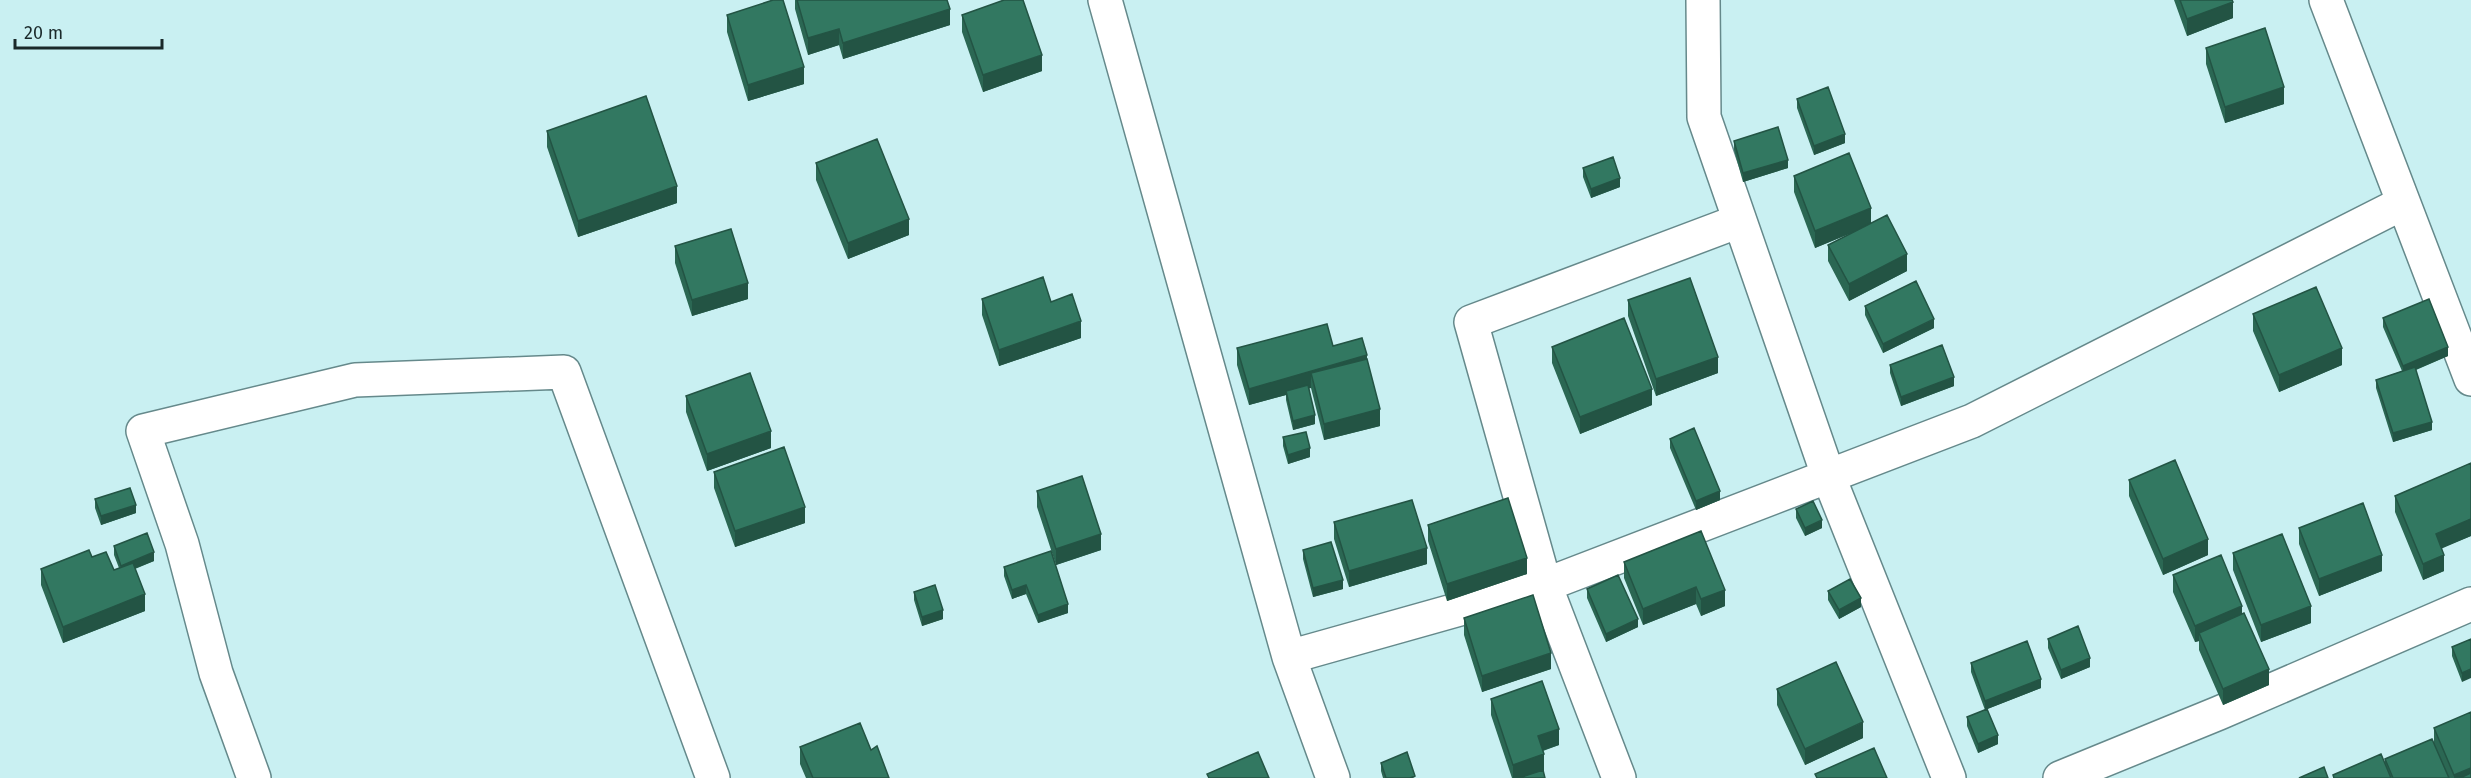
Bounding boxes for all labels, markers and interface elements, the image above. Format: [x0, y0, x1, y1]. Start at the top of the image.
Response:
scale bar [15, 12, 162, 50]
text: 20 m [24, 22, 63, 44]

